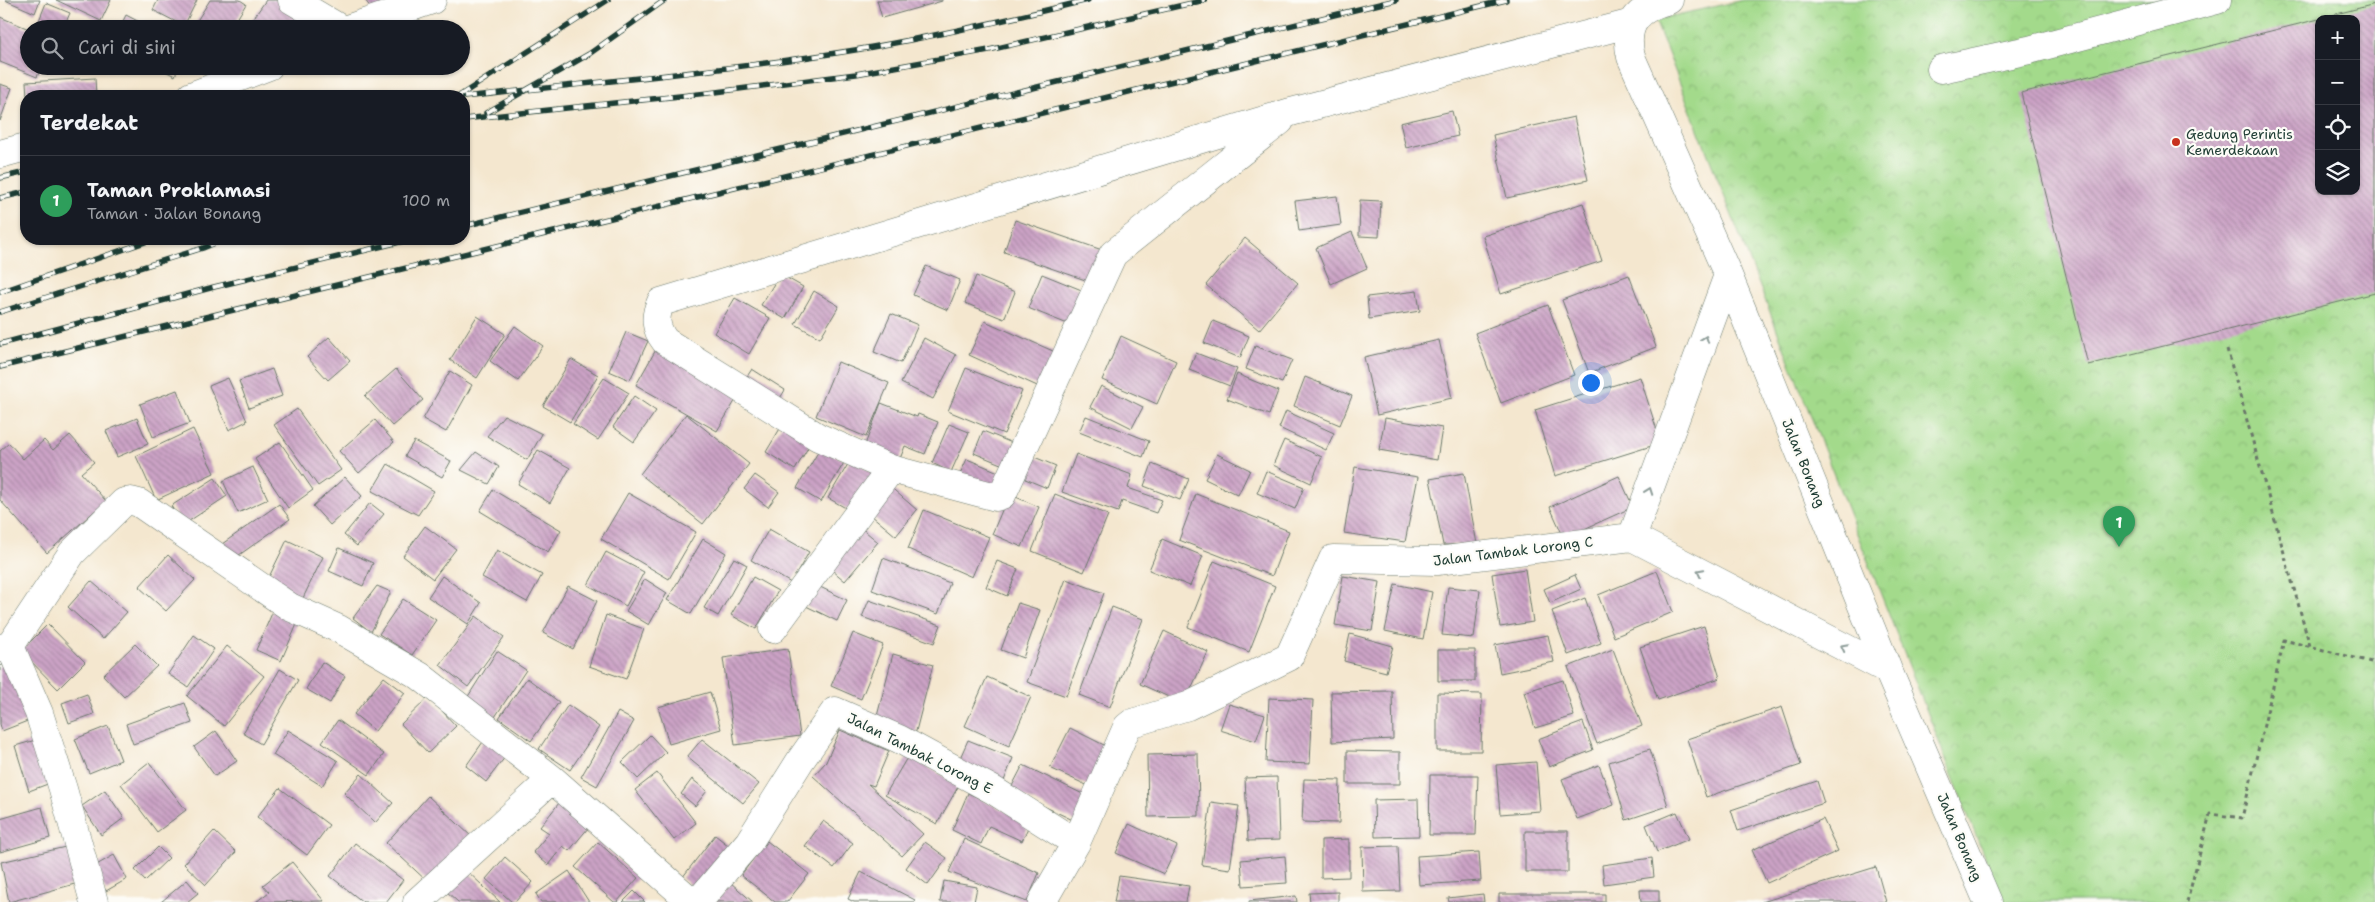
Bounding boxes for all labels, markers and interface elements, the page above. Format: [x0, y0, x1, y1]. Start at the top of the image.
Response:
map controls [2315, 15, 2360, 195]
button: + [2315, 15, 2360, 60]
search box [20, 20, 470, 75]
icon: search [38, 34, 66, 62]
text: Cari di sini [78, 35, 176, 60]
button: − [2315, 60, 2360, 105]
button: locate [2315, 105, 2360, 150]
text: Terdekat [40, 109, 138, 137]
place label: Gedung Perintis Kemerdekaan [2186, 125, 2293, 159]
marker: Gedung Perintis Kemerdekaan [2170, 136, 2182, 148]
button: layers [2315, 150, 2360, 195]
text: Taman Proklamasi [87, 178, 271, 203]
text: 1 [52, 190, 60, 211]
text: 100 m [402, 190, 450, 211]
text: Taman · Jalan Bonang [87, 203, 261, 224]
one-way arrow [1699, 335, 1709, 344]
your location [1578, 370, 1604, 396]
street label: Jalan Bonang [1778, 416, 1830, 510]
one-way arrow [1643, 488, 1653, 496]
pin: 1 [2103, 506, 2135, 547]
street label: Jalan Tambak Lorong C [1432, 532, 1594, 570]
one-way arrow [1696, 568, 1705, 578]
one-way arrow [1841, 643, 1850, 653]
street label: Jalan Tambak Lorong E [844, 708, 996, 798]
street label: Jalan Bonang [1933, 790, 1987, 884]

